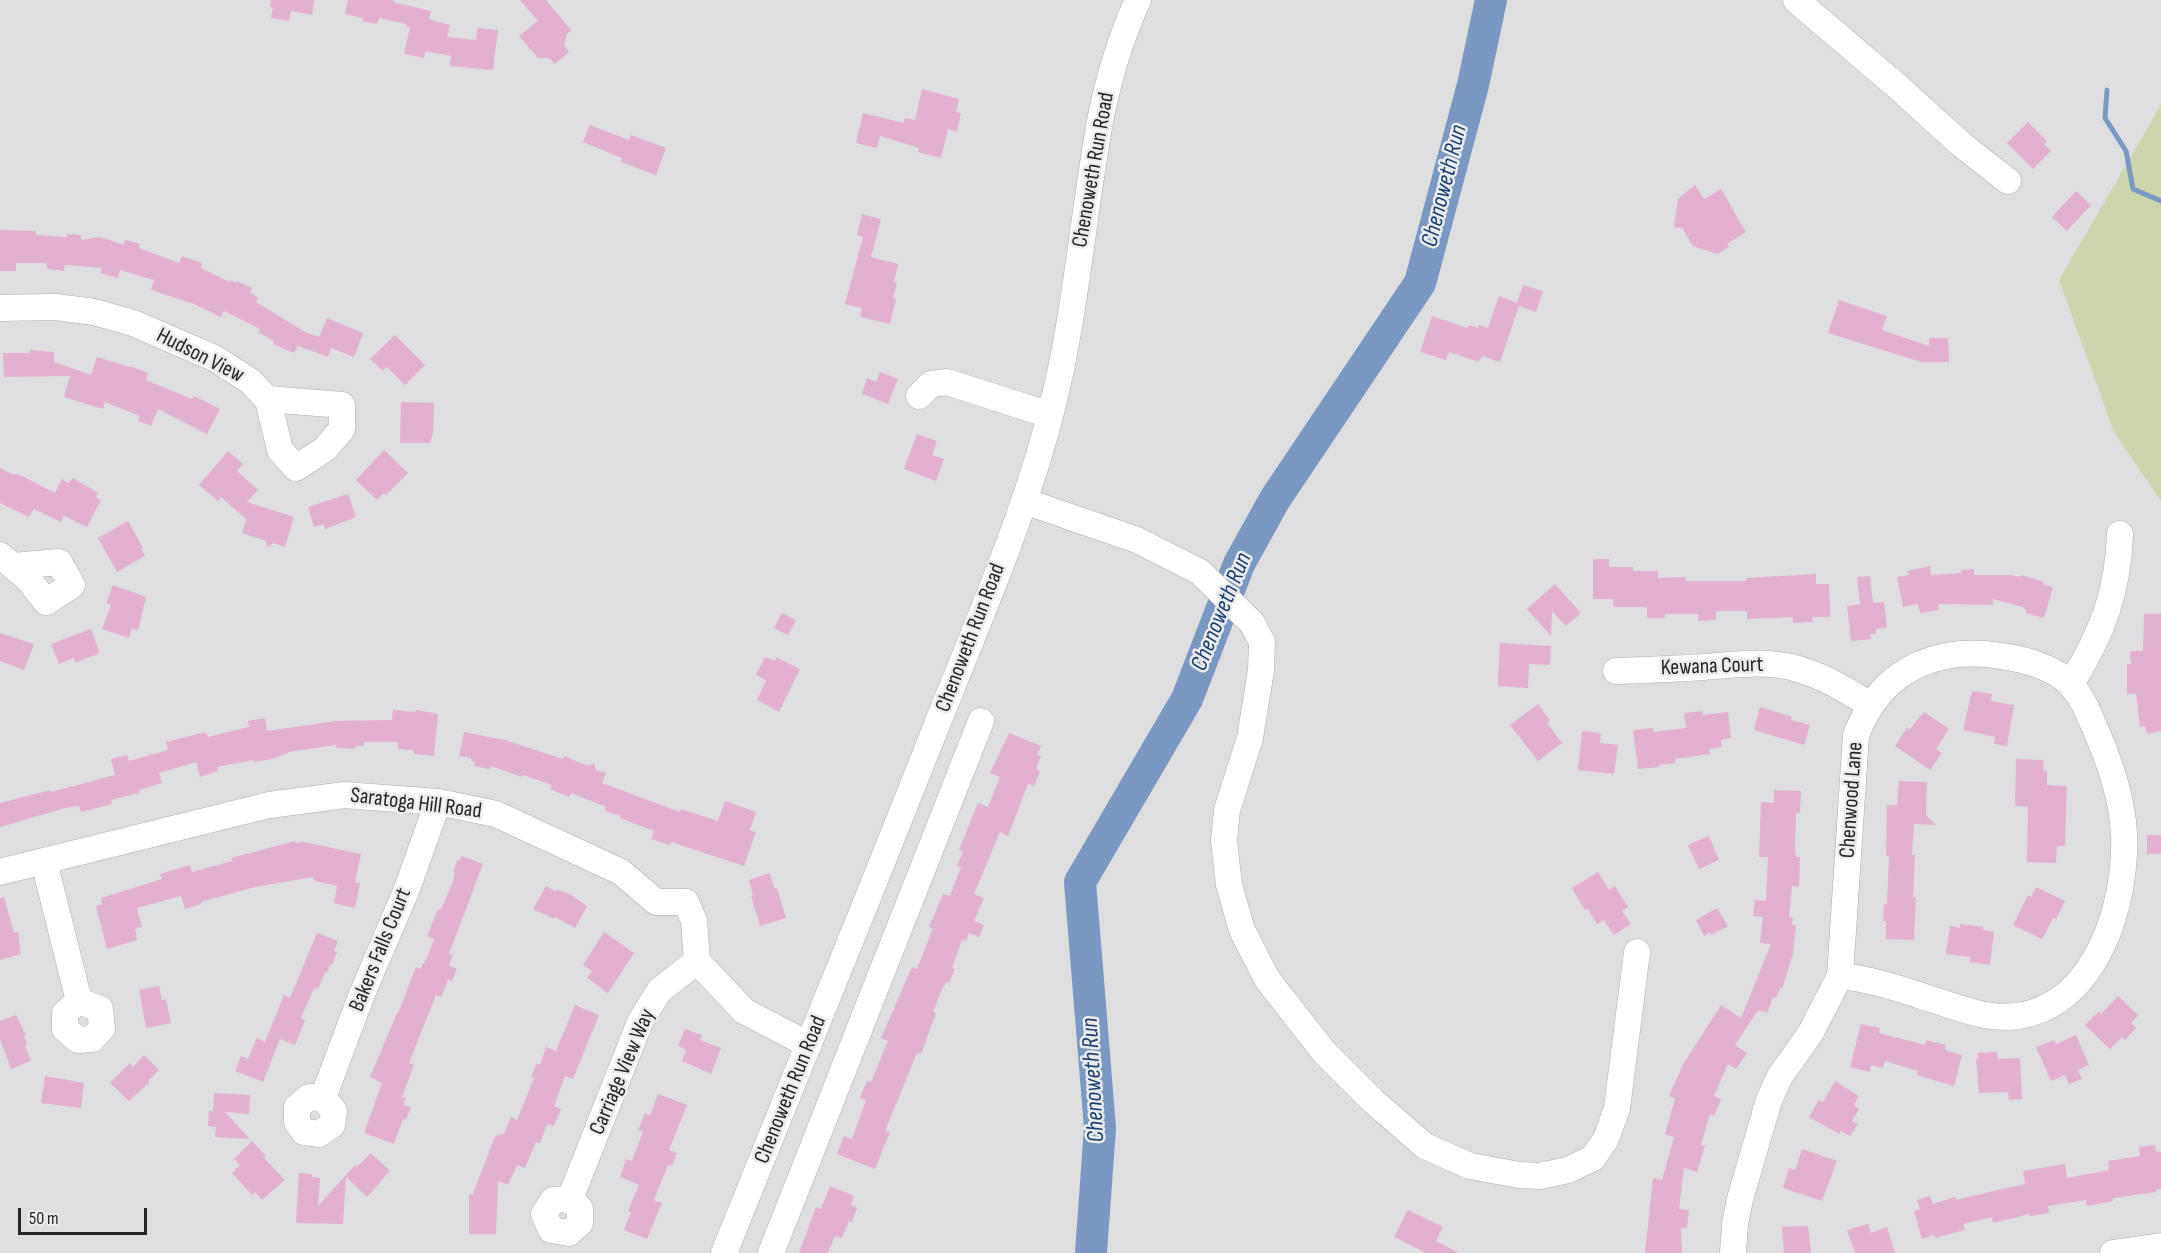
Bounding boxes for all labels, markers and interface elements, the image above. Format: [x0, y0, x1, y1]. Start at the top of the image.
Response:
street label: Chenoweth Run Road [1067, 90, 1121, 250]
water label: Chenoweth Run [1416, 122, 1474, 250]
street label: Hudson View [152, 323, 248, 389]
water label: Chenoweth Run [1185, 549, 1259, 675]
street label: Chenoweth Run Road [931, 560, 1011, 716]
street label: Kewana Court [1660, 652, 1764, 682]
street label: Chenwood Lane [1835, 741, 1869, 859]
street label: Saratoga Hill Road [349, 783, 483, 825]
street label: Bakers Falls Court [344, 884, 418, 1016]
street label: Carriage View Way [585, 1005, 661, 1139]
street label: Chenoweth Run Road [749, 1012, 833, 1168]
water label: Chenoweth Run [1076, 1017, 1112, 1143]
scale bar [21, 1196, 150, 1234]
text: 50 m [29, 1208, 59, 1229]

